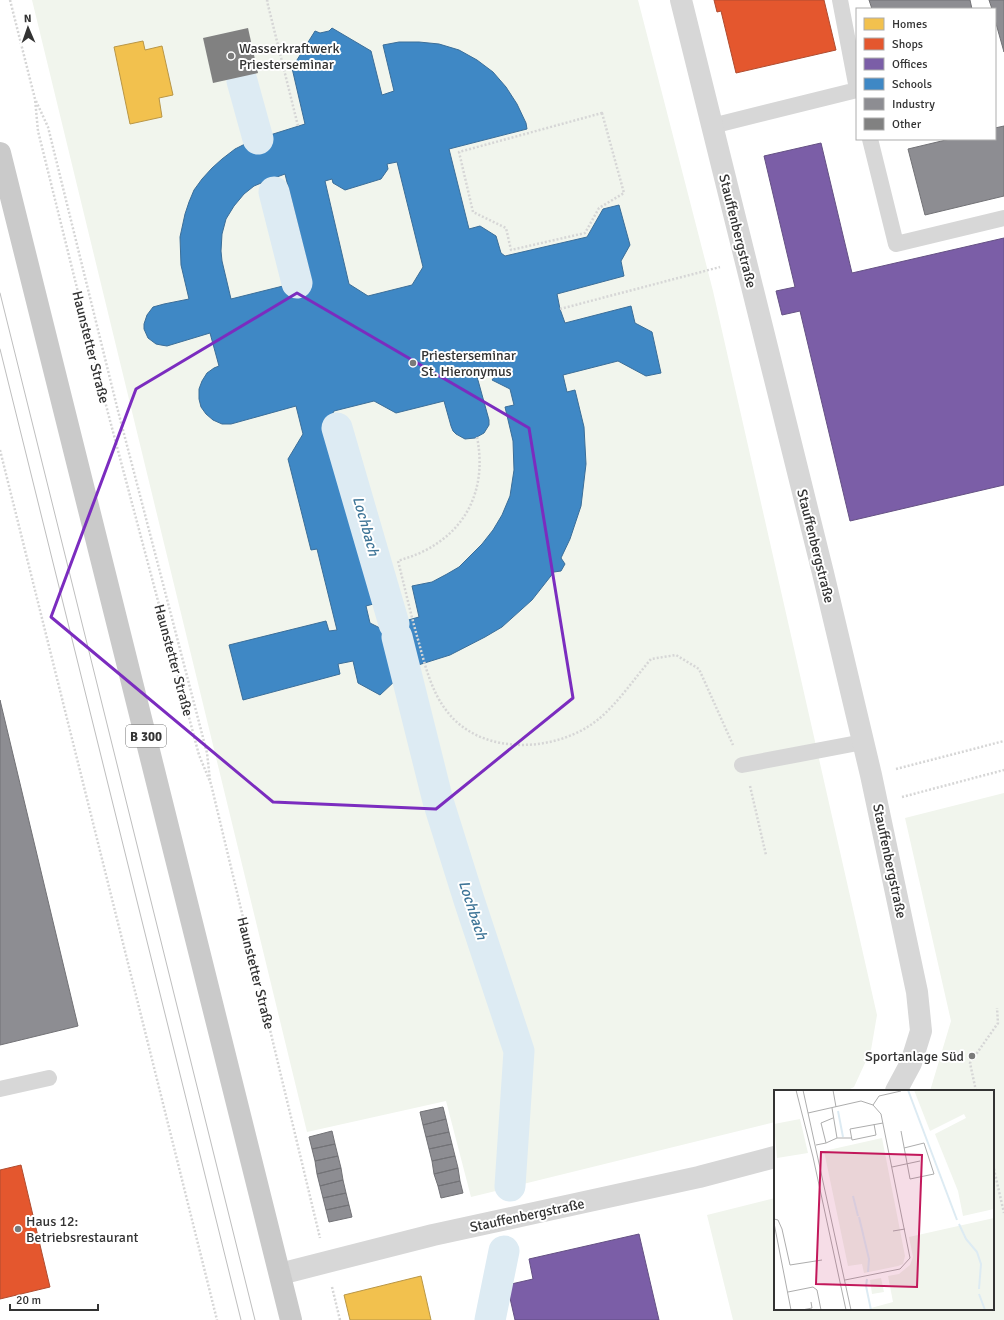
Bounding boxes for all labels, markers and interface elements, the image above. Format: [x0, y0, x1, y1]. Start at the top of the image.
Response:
north arrow [8, 8, 48, 48]
legend [856, 8, 996, 140]
text: N [24, 12, 32, 25]
text: Homes [892, 17, 927, 32]
text: Shops [892, 37, 923, 52]
place label: Wasserkraftwerk Priesterseminar [239, 40, 339, 73]
marker: Wasserkraftwerk Priesterseminar [226, 51, 236, 61]
text: Offices [892, 57, 927, 72]
text: Schools [892, 77, 932, 92]
text: Industry [892, 97, 935, 112]
text: Other [892, 117, 922, 132]
street label: Stauffenbergstraße [715, 172, 760, 290]
street label: Haunstetter Straße [68, 289, 113, 405]
place label: Priesterseminar St. Hieronymus [421, 347, 517, 380]
marker: Priesterseminar St. Hieronymus [408, 358, 418, 368]
street label: Stauffenbergstraße [793, 487, 838, 605]
water label: Lochbach [349, 494, 383, 559]
street label: Haunstetter Straße [150, 602, 197, 718]
road number: B 300 [126, 725, 166, 747]
street label: Stauffenbergstraße [869, 802, 910, 920]
water label: Lochbach [455, 878, 491, 943]
street label: Haunstetter Straße [233, 915, 278, 1031]
place label: Sportanlage Süd [865, 1048, 964, 1065]
marker: Sportanlage Süd [967, 1051, 977, 1061]
inset map [774, 1090, 994, 1310]
street label: Stauffenbergstraße [468, 1195, 586, 1236]
place label: Haus 12: Betriebsrestaurant [26, 1213, 139, 1246]
marker: Haus 12: Betriebsrestaurant [13, 1224, 23, 1234]
scale bar [10, 1286, 98, 1312]
text: 20 m [16, 1293, 41, 1308]

